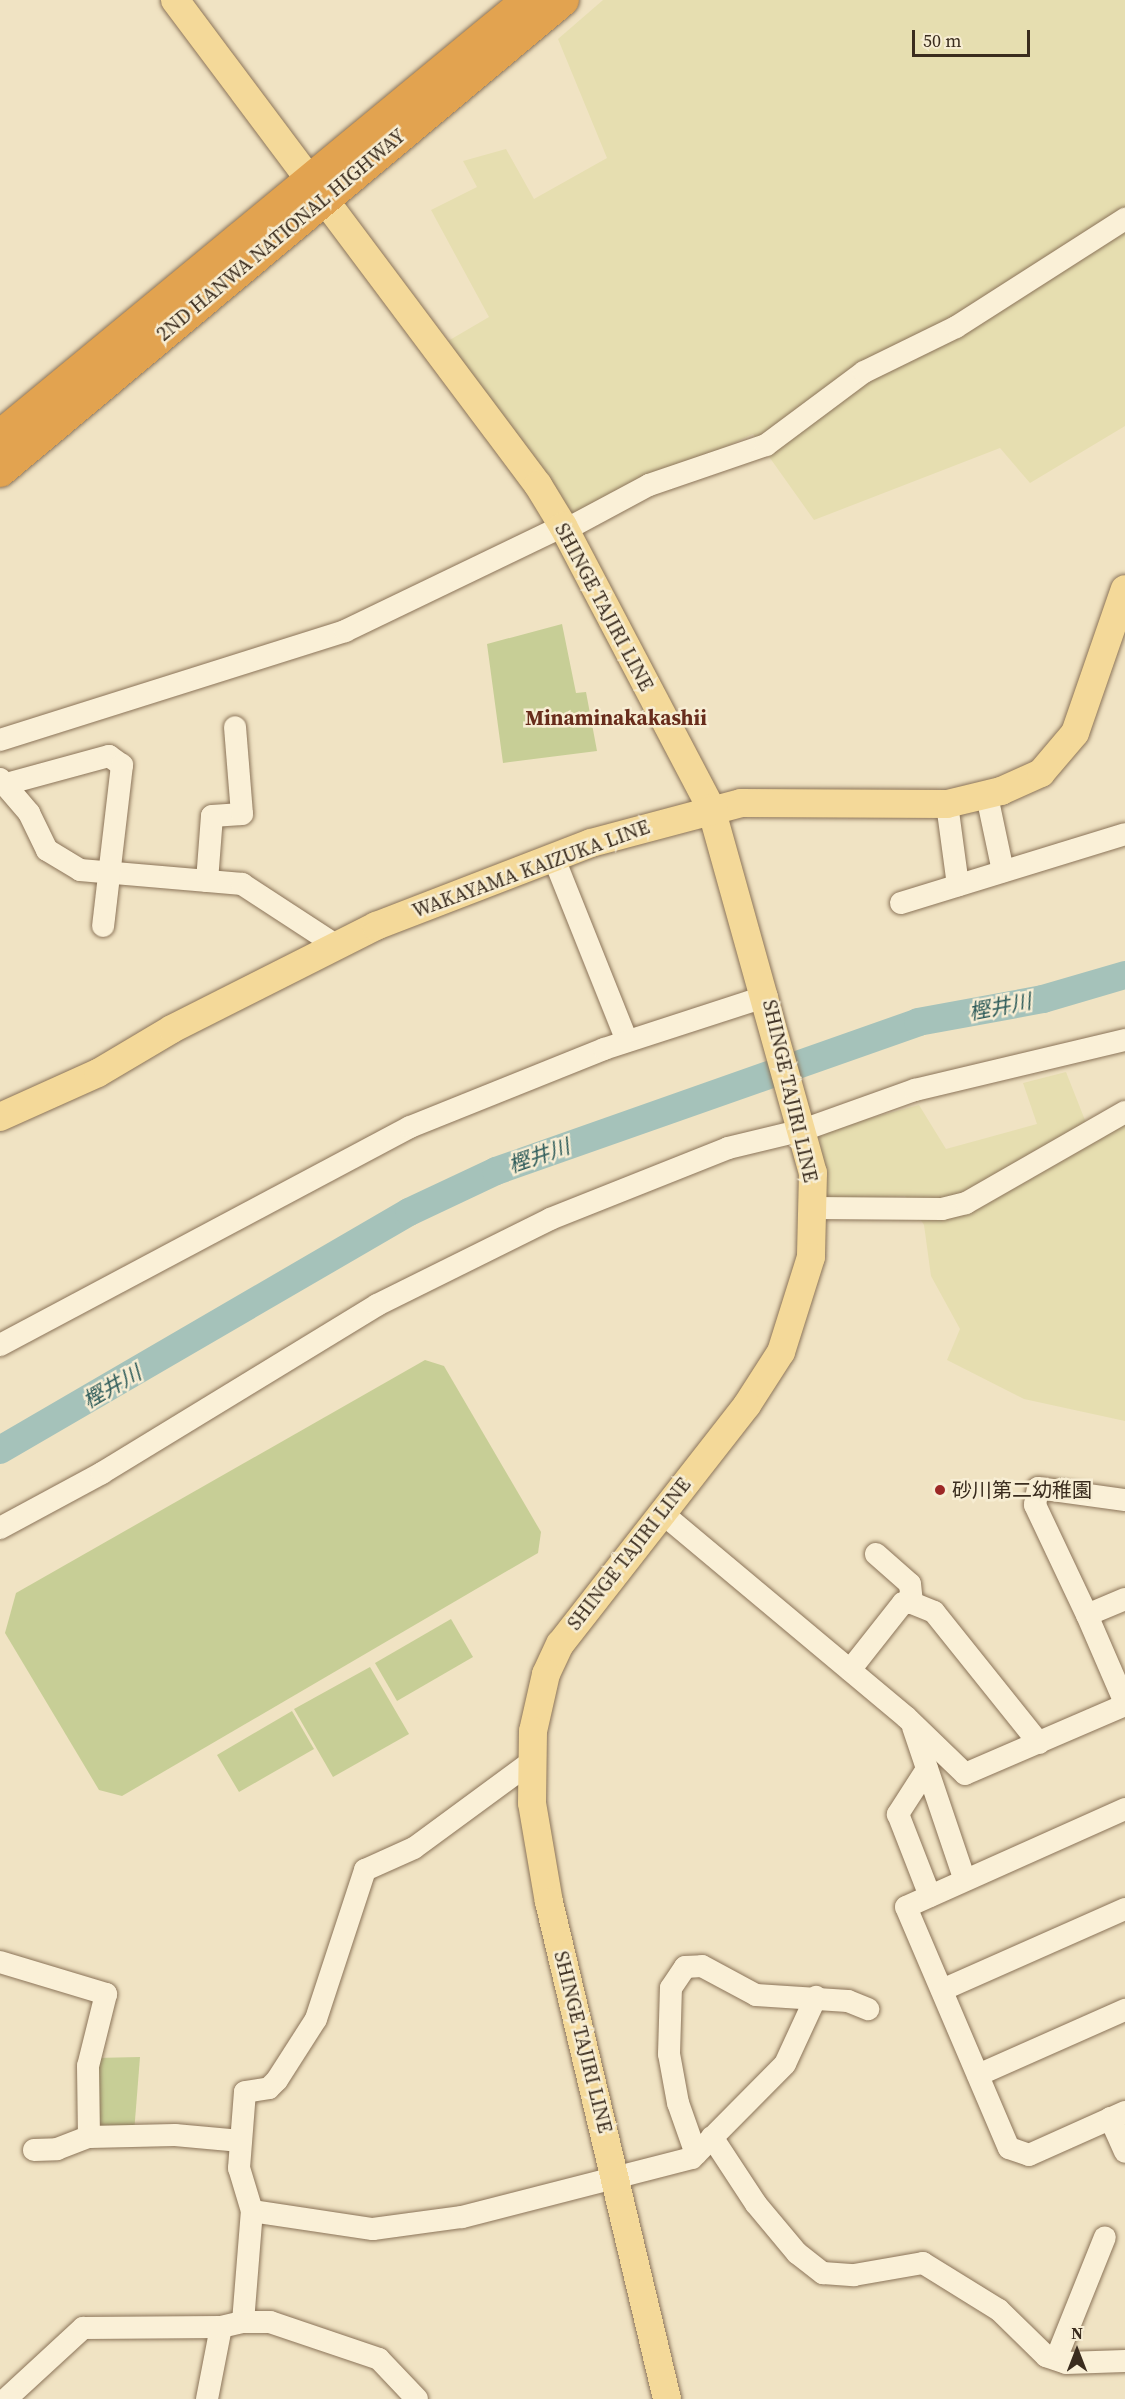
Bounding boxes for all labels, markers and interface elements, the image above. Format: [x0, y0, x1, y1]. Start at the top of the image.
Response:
scale bar [915, 18, 1034, 56]
text: 50 m [923, 28, 961, 53]
street label: 2ND HANWA NATIONAL HIGHWAY [152, 124, 410, 346]
street label: SHINGE TAJIRI LINE [550, 519, 658, 695]
district label: Minaminakakashii [525, 705, 707, 731]
street label: WAKAYAMA KAIZUKA LINE [409, 815, 653, 923]
water label: 樫井川 [967, 989, 1033, 1025]
street label: SHINGE TAJIRI LINE [757, 997, 823, 1185]
water label: 樫井川 [505, 1134, 573, 1178]
water label: 樫井川 [78, 1360, 146, 1414]
street label: SHINGE TAJIRI LINE [562, 1473, 696, 1635]
place label: 砂川第二幼稚園 [952, 1478, 1092, 1502]
marker: 砂川第二幼稚園 [933, 1483, 947, 1497]
street label: SHINGE TAJIRI LINE [549, 1948, 617, 2136]
north arrow [1047, 2321, 1107, 2381]
text: N [1071, 2322, 1083, 2344]

